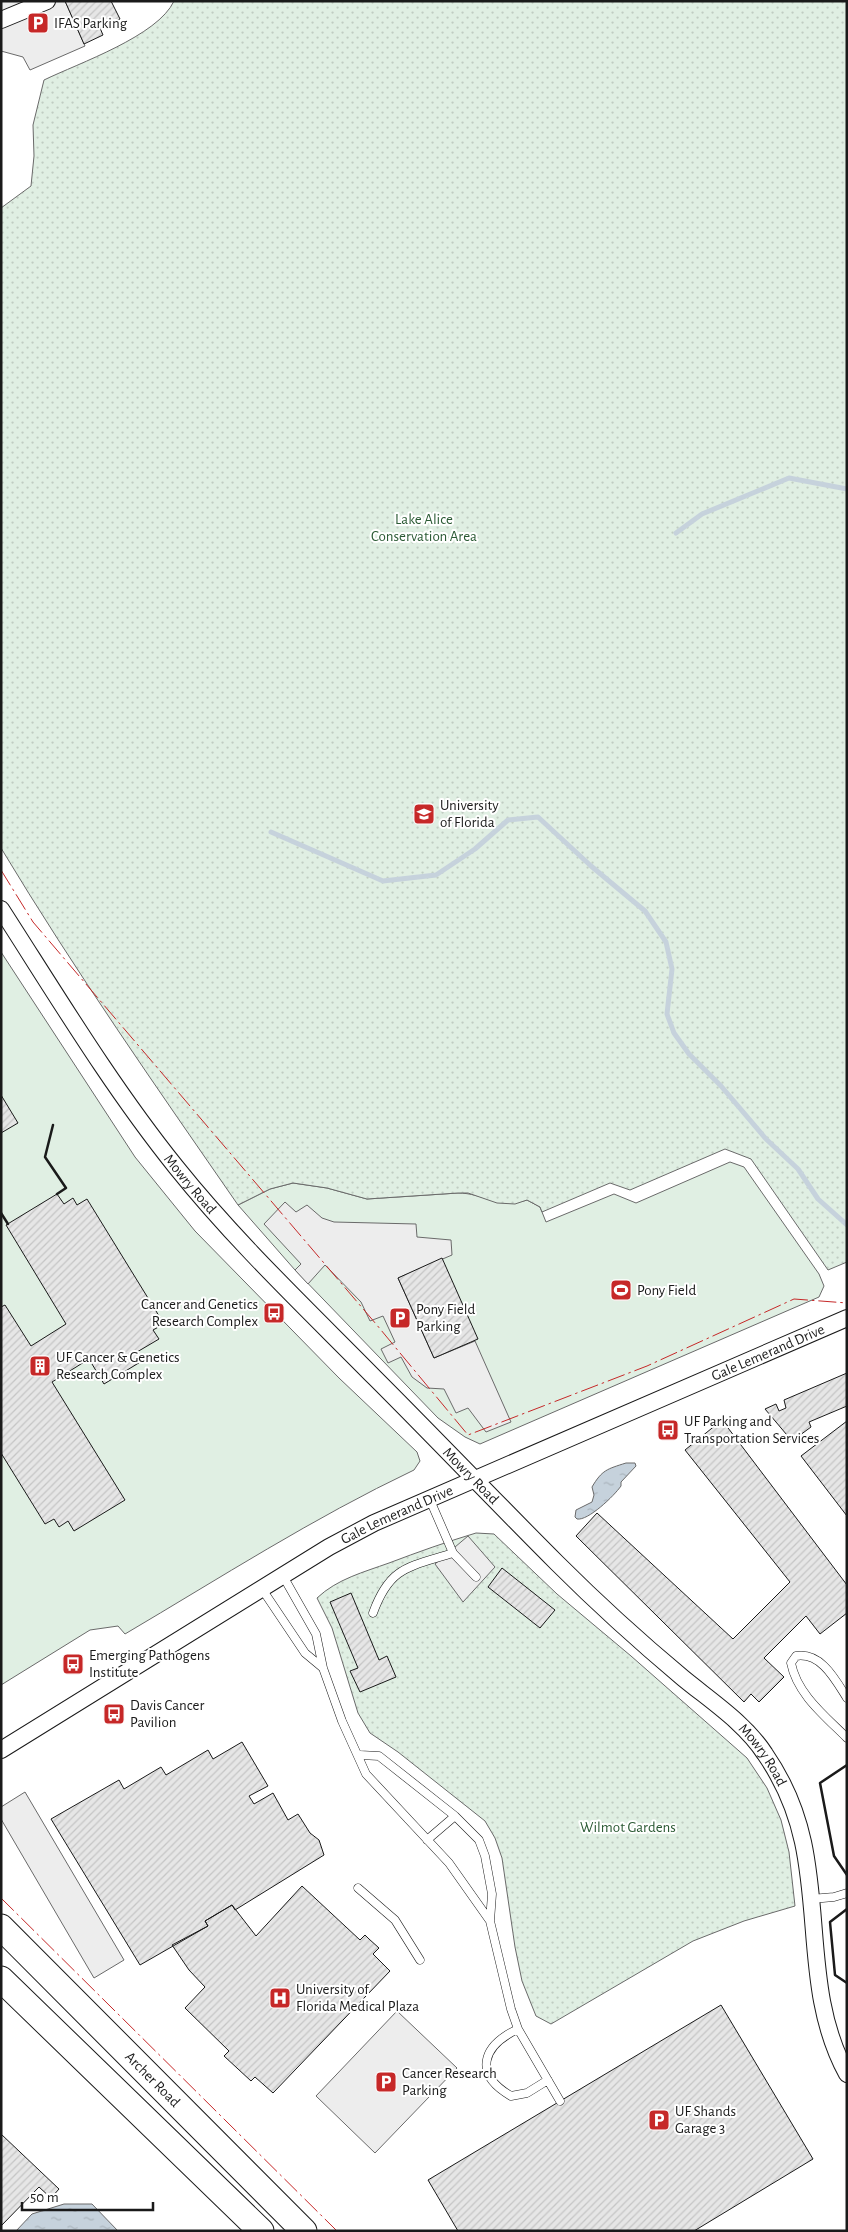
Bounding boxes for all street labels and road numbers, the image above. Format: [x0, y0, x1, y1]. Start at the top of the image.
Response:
street label: Mowry Road [161, 1151, 219, 1217]
street label: Gale Lemerand Drive [709, 1321, 827, 1383]
street label: Mowry Road [440, 1444, 502, 1507]
street label: Gale Lemerand Drive [338, 1482, 455, 1547]
street label: Mowry Road [736, 1721, 790, 1788]
street label: Archer Road [122, 2049, 183, 2110]

